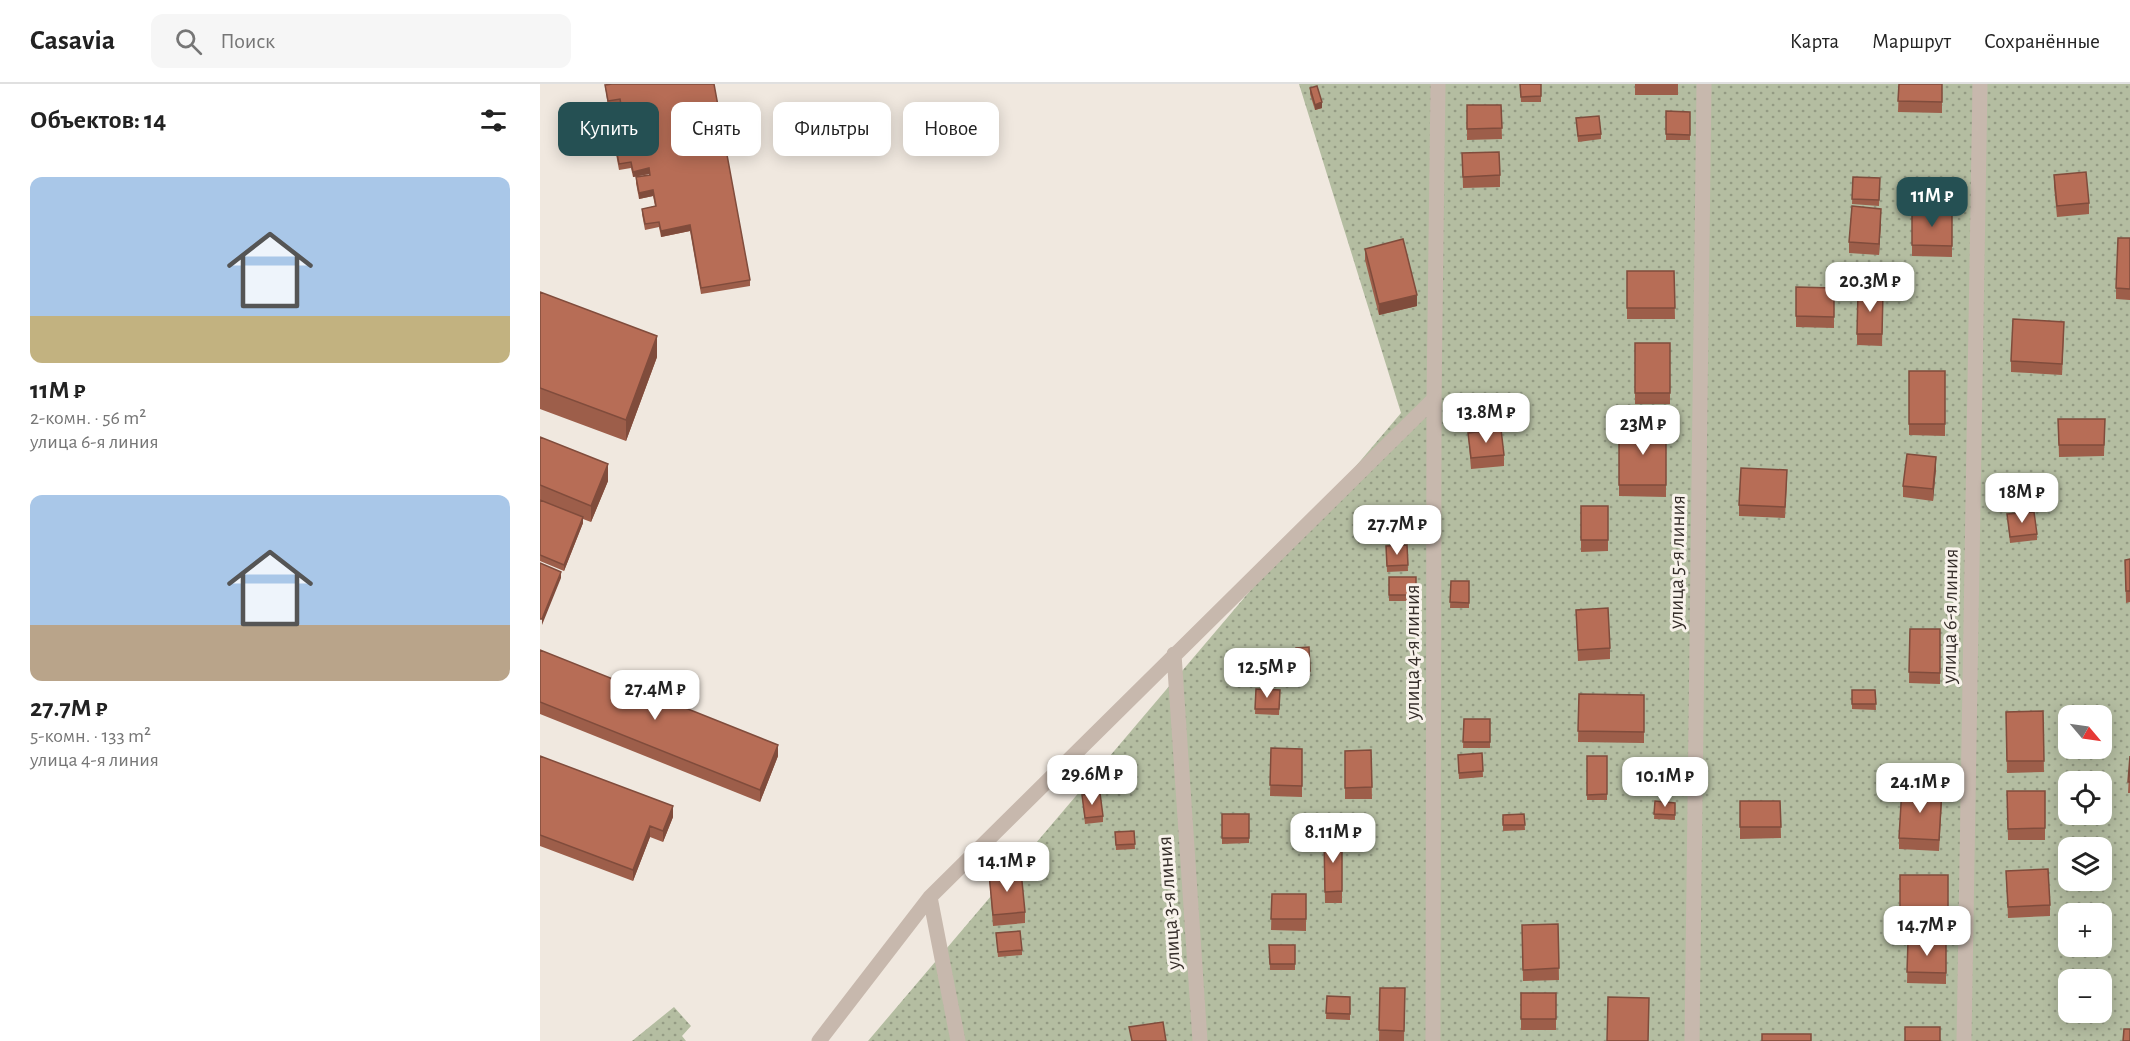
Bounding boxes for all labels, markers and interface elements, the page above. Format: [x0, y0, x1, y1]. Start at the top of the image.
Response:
search box [151, 14, 571, 68]
icon: search [172, 25, 205, 58]
text: Casavia [30, 27, 115, 55]
text: Поиск [220, 30, 275, 52]
text: Карта [1790, 31, 1839, 52]
text: Маршрут [1872, 31, 1951, 52]
text: Сохранённые [1984, 31, 2100, 52]
chip: Купить [558, 102, 659, 156]
chip: Снять [671, 102, 761, 156]
chip: Фильтры [773, 102, 891, 156]
chip: Новое [903, 102, 999, 156]
icon: filters [477, 104, 510, 137]
text: Объектов: 14 [30, 107, 166, 133]
pin: 11M ₽ [1890, 177, 1974, 228]
text: 11M ₽ [1911, 186, 1953, 206]
icon: home [216, 216, 324, 324]
pin: 20.3M ₽ [1815, 262, 1925, 313]
text: 20.3M ₽ [1839, 271, 1901, 291]
text: 11M ₽ [30, 377, 86, 403]
pin: 13.8M ₽ [1431, 393, 1541, 444]
text: 13.8M ₽ [1457, 402, 1515, 422]
pin: 23M ₽ [1601, 405, 1685, 456]
text: 2-комн. · 56 m² [30, 408, 146, 428]
text: 23M ₽ [1620, 414, 1666, 434]
text: улица 6-я линия [30, 432, 159, 452]
pin: 18M ₽ [1980, 473, 2064, 524]
text: 18M ₽ [1999, 482, 2045, 502]
street label: улица 5-я линия [1665, 495, 1689, 630]
pin: 27.7M ₽ [1342, 505, 1452, 556]
text: 27.7M ₽ [1367, 514, 1427, 534]
icon: home [216, 534, 324, 642]
street label: улица 6-я линия [1938, 548, 1962, 685]
street label: улица 4-я линия [1402, 584, 1423, 721]
pin: 12.5M ₽ [1212, 648, 1322, 699]
text: 12.5M ₽ [1238, 657, 1296, 677]
pin: 27.4M ₽ [600, 670, 710, 721]
text: 27.4M ₽ [624, 679, 686, 699]
text: 27.7M ₽ [30, 695, 107, 721]
north arrow [2058, 705, 2112, 759]
map controls [2058, 705, 2112, 1023]
text: 5-комн. · 133 m² [30, 726, 151, 746]
text: улица 4-я линия [30, 750, 159, 770]
pin: 29.6M ₽ [1037, 755, 1147, 806]
pin: 10.1M ₽ [1610, 757, 1720, 808]
pin: 24.1M ₽ [1865, 763, 1975, 814]
text: 29.6M ₽ [1061, 764, 1123, 784]
text: 10.1M ₽ [1636, 766, 1694, 786]
button: locate [2058, 771, 2112, 825]
text: 24.1M ₽ [1890, 772, 1950, 792]
pin: 8.11M ₽ [1278, 813, 1388, 864]
text: 8.11M ₽ [1304, 822, 1362, 842]
street label: улица 3-я линия [1154, 836, 1184, 971]
button: layers [2058, 837, 2112, 891]
pin: 14.1M ₽ [952, 842, 1062, 893]
text: 14.1M ₽ [978, 851, 1036, 871]
button: + [2058, 903, 2112, 957]
pin: 14.7M ₽ [1872, 906, 1982, 957]
text: 14.7M ₽ [1898, 915, 1956, 935]
button: − [2058, 969, 2112, 1023]

